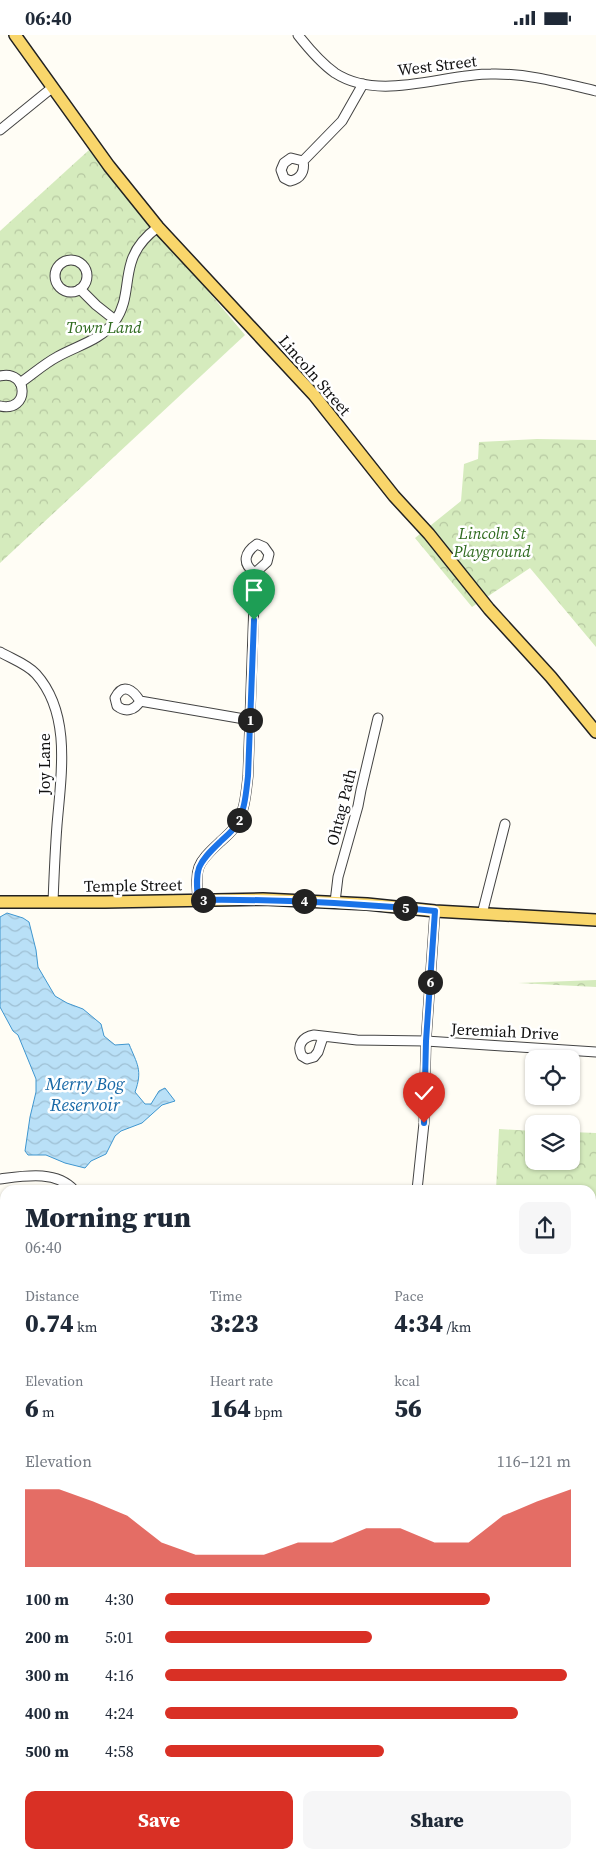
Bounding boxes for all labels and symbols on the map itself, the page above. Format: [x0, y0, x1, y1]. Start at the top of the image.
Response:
street label: West Street [396, 49, 479, 81]
park label: Town Land [66, 316, 142, 338]
street label: Lincoln Street [274, 330, 357, 421]
park label: Lincoln St Playground [452, 522, 531, 562]
pin [233, 569, 275, 620]
pin: 1 [238, 707, 262, 733]
street label: Joy Lane [33, 733, 55, 796]
street label: Ohtag Path [321, 766, 361, 848]
pin: 2 [226, 807, 252, 833]
street label: Temple Street [84, 873, 183, 897]
pin: 3 [190, 887, 216, 913]
pin: 4 [292, 889, 316, 913]
pin: 5 [392, 895, 418, 921]
pin: 6 [418, 969, 442, 995]
street label: Jeremiah Drive [450, 1017, 559, 1045]
water label: Merry Bog Reservoir [44, 1071, 126, 1117]
pin [403, 1072, 445, 1123]

